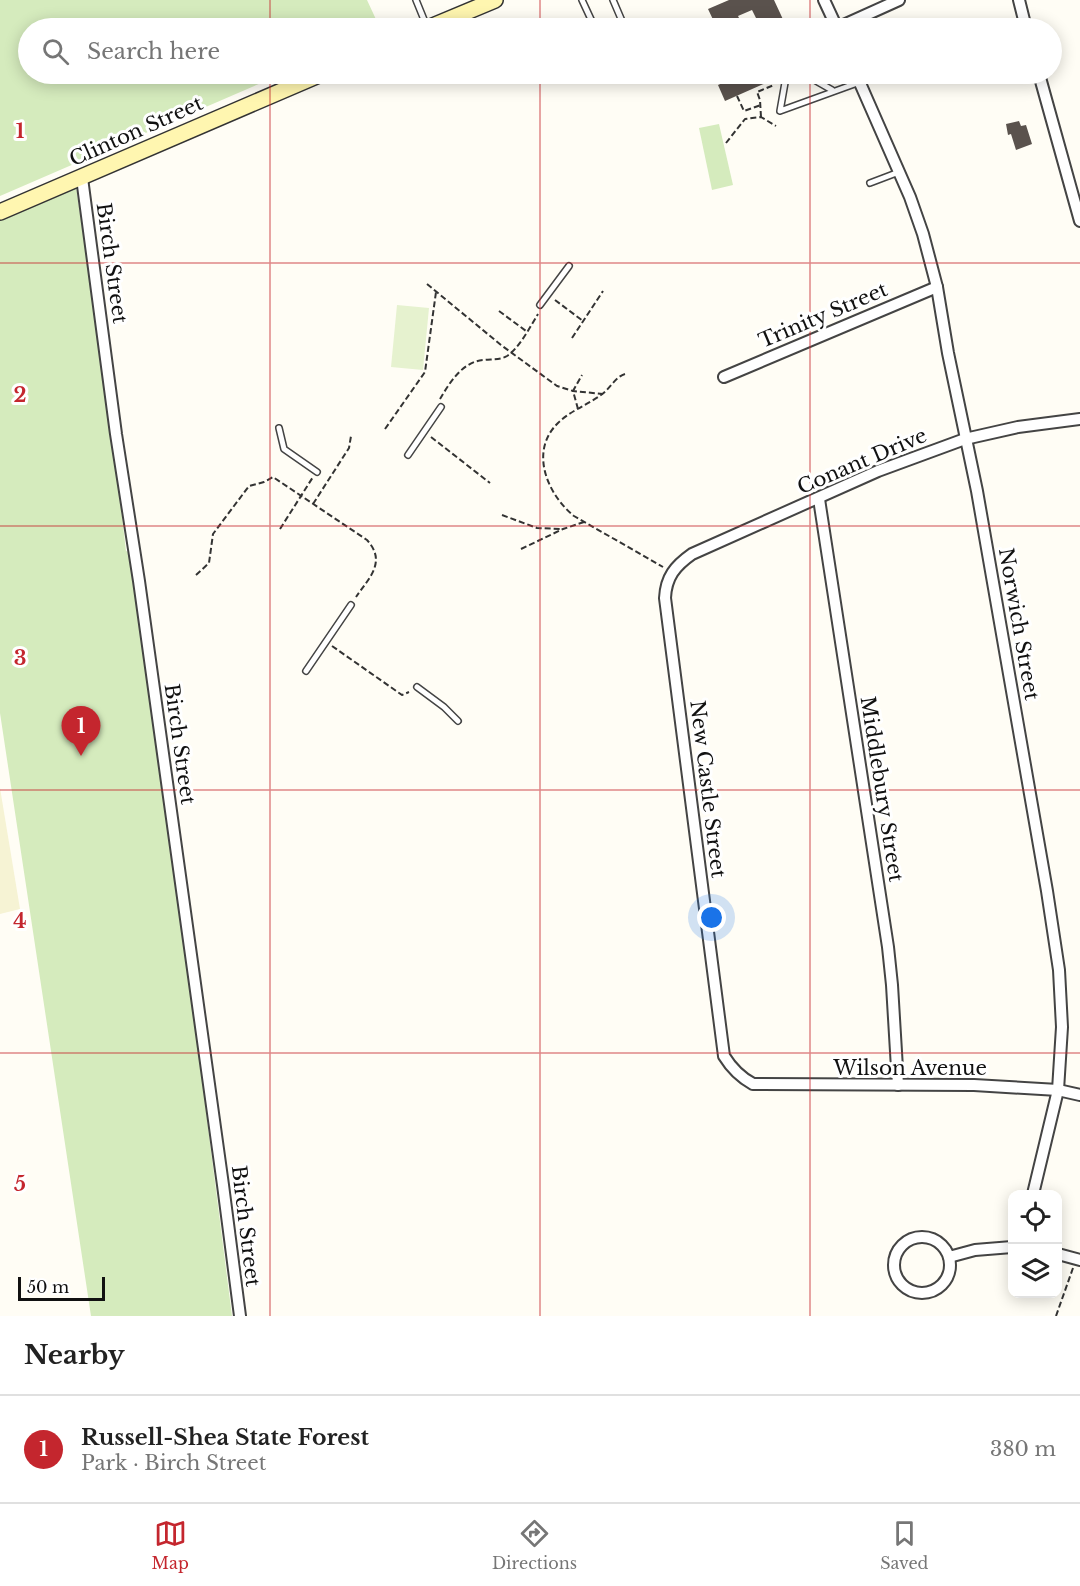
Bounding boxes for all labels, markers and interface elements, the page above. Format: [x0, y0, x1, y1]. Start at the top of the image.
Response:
search box [18, 18, 1062, 84]
icon: search [39, 35, 72, 68]
text: Search here [87, 38, 220, 65]
street label: Clinton Street [66, 91, 207, 171]
text: 1 [16, 119, 25, 143]
street label: Birch Street [92, 201, 132, 325]
street label: Trinity Street [755, 277, 891, 353]
text: 2 [13, 383, 27, 407]
street label: Conant Drive [794, 423, 930, 499]
street label: Norwich Street [994, 546, 1044, 702]
text: 3 [14, 646, 26, 670]
street label: Birch Street [160, 682, 200, 806]
street label: Middlebury Street [855, 694, 909, 884]
street label: New Castle Street [685, 699, 731, 879]
pin: 1 [62, 706, 100, 756]
your location [697, 903, 726, 932]
text: 4 [13, 909, 27, 933]
street label: Wilson Avenue [832, 1056, 987, 1080]
street label: Birch Street [227, 1164, 265, 1288]
text: 5 [14, 1172, 26, 1196]
map controls [1008, 1190, 1062, 1298]
button: locate [1008, 1190, 1062, 1244]
button: layers [1008, 1244, 1062, 1298]
scale bar [18, 1274, 105, 1302]
text: 50 m [27, 1277, 69, 1297]
text: Nearby [24, 1339, 125, 1371]
text: Russell-Shea State Forest [81, 1424, 369, 1451]
text: 1 [39, 1437, 48, 1461]
text: 380 m [990, 1437, 1056, 1461]
text: Park · Birch Street [81, 1451, 266, 1475]
tab: Map [152, 1517, 189, 1573]
tab: Directions [492, 1517, 577, 1573]
tab: Saved [880, 1517, 928, 1573]

